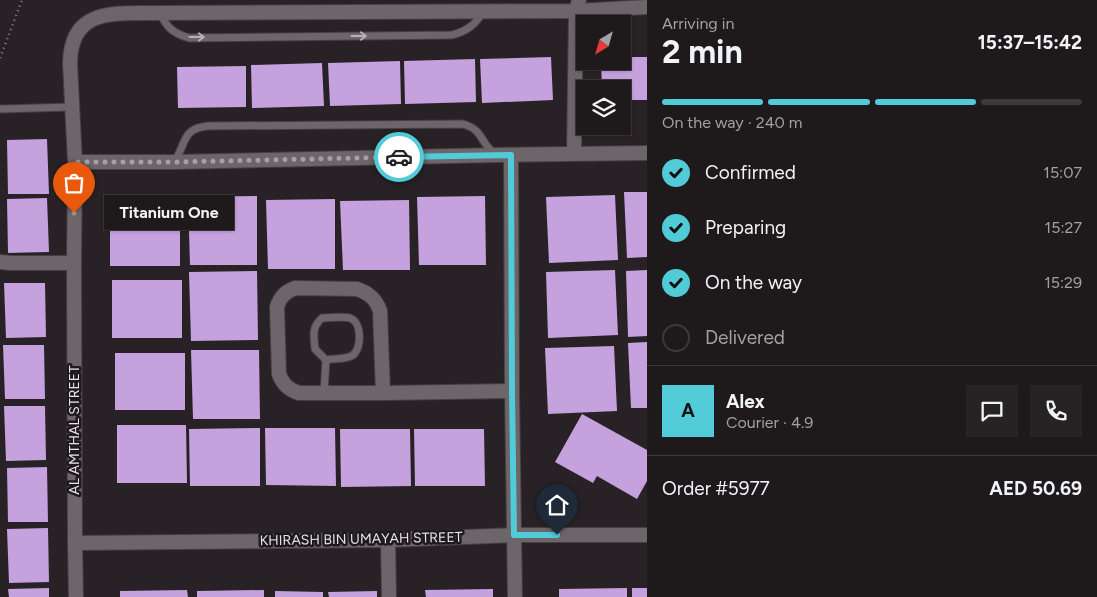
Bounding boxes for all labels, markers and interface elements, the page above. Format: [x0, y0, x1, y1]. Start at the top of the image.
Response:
text: Arriving in [662, 14, 734, 33]
north arrow [576, 15, 631, 70]
map controls [576, 15, 631, 135]
one-way arrow [351, 31, 367, 41]
text: 15:37–15:42 [978, 31, 1082, 54]
one-way arrow [188, 32, 205, 42]
text: 2 min [662, 33, 743, 71]
button: layers [576, 80, 631, 135]
text: On the way · 240 m [662, 113, 802, 132]
courier [374, 132, 424, 182]
icon: car [385, 143, 413, 171]
icon: check [662, 159, 690, 187]
text: Confirmed [705, 161, 796, 184]
pin [53, 162, 95, 213]
text: 15:07 [1043, 163, 1082, 182]
icon: bag [60, 169, 88, 197]
callout: Titanium One [104, 196, 234, 230]
text: Titanium One [119, 203, 219, 222]
icon: check [662, 214, 690, 242]
text: Preparing [705, 216, 786, 239]
text: 15:27 [1045, 218, 1082, 237]
icon: check [662, 269, 690, 297]
text: On the way [705, 271, 802, 294]
text: 15:29 [1044, 273, 1082, 292]
text: Delivered [705, 326, 785, 349]
street label: AL AMTHAL STREET [66, 365, 83, 495]
button: chat [966, 385, 1018, 437]
button: phone [1030, 385, 1082, 437]
text: Alex [726, 390, 765, 413]
text: A [681, 399, 695, 422]
text: Courier · 4.9 [726, 413, 813, 432]
text: Order #5977 [662, 477, 770, 500]
text: AED 50.69 [989, 477, 1082, 500]
pin [536, 484, 578, 535]
icon: home [543, 491, 571, 519]
street label: KHIRASH BIN UMAYAH STREET [260, 529, 463, 549]

